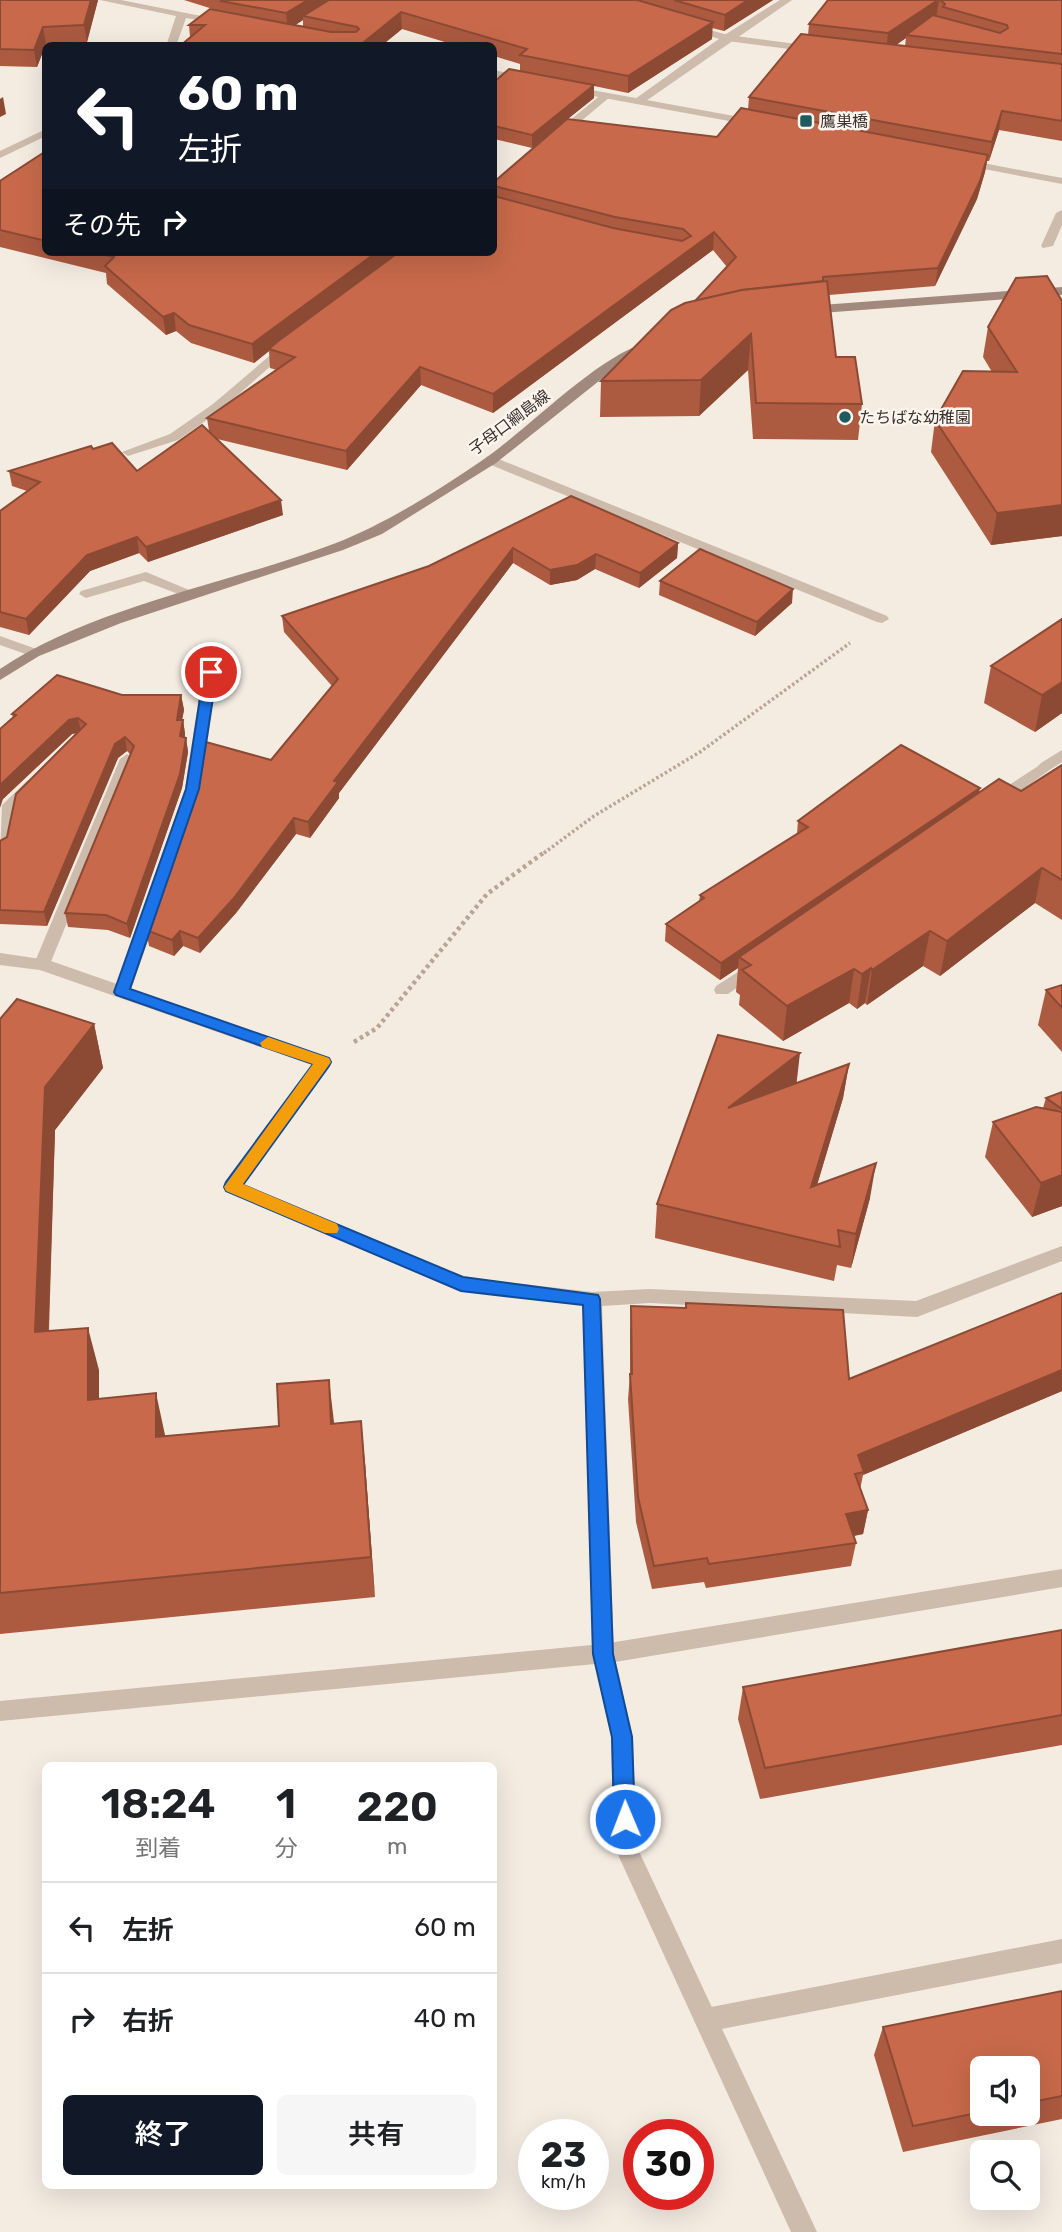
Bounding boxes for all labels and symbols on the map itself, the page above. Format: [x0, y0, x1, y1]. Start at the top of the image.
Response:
place label: 鷹巣橋 [820, 112, 868, 131]
marker: 鷹巣橋 [798, 113, 814, 129]
street label: 子母口綱島線 [465, 386, 553, 459]
place label: たちばな幼稚園 [859, 408, 971, 427]
marker: たちばな幼稚園 [837, 409, 853, 425]
pin [181, 642, 241, 702]
position arrow [588, 1782, 662, 1856]
speed limit sign: 30 [623, 2119, 714, 2210]

